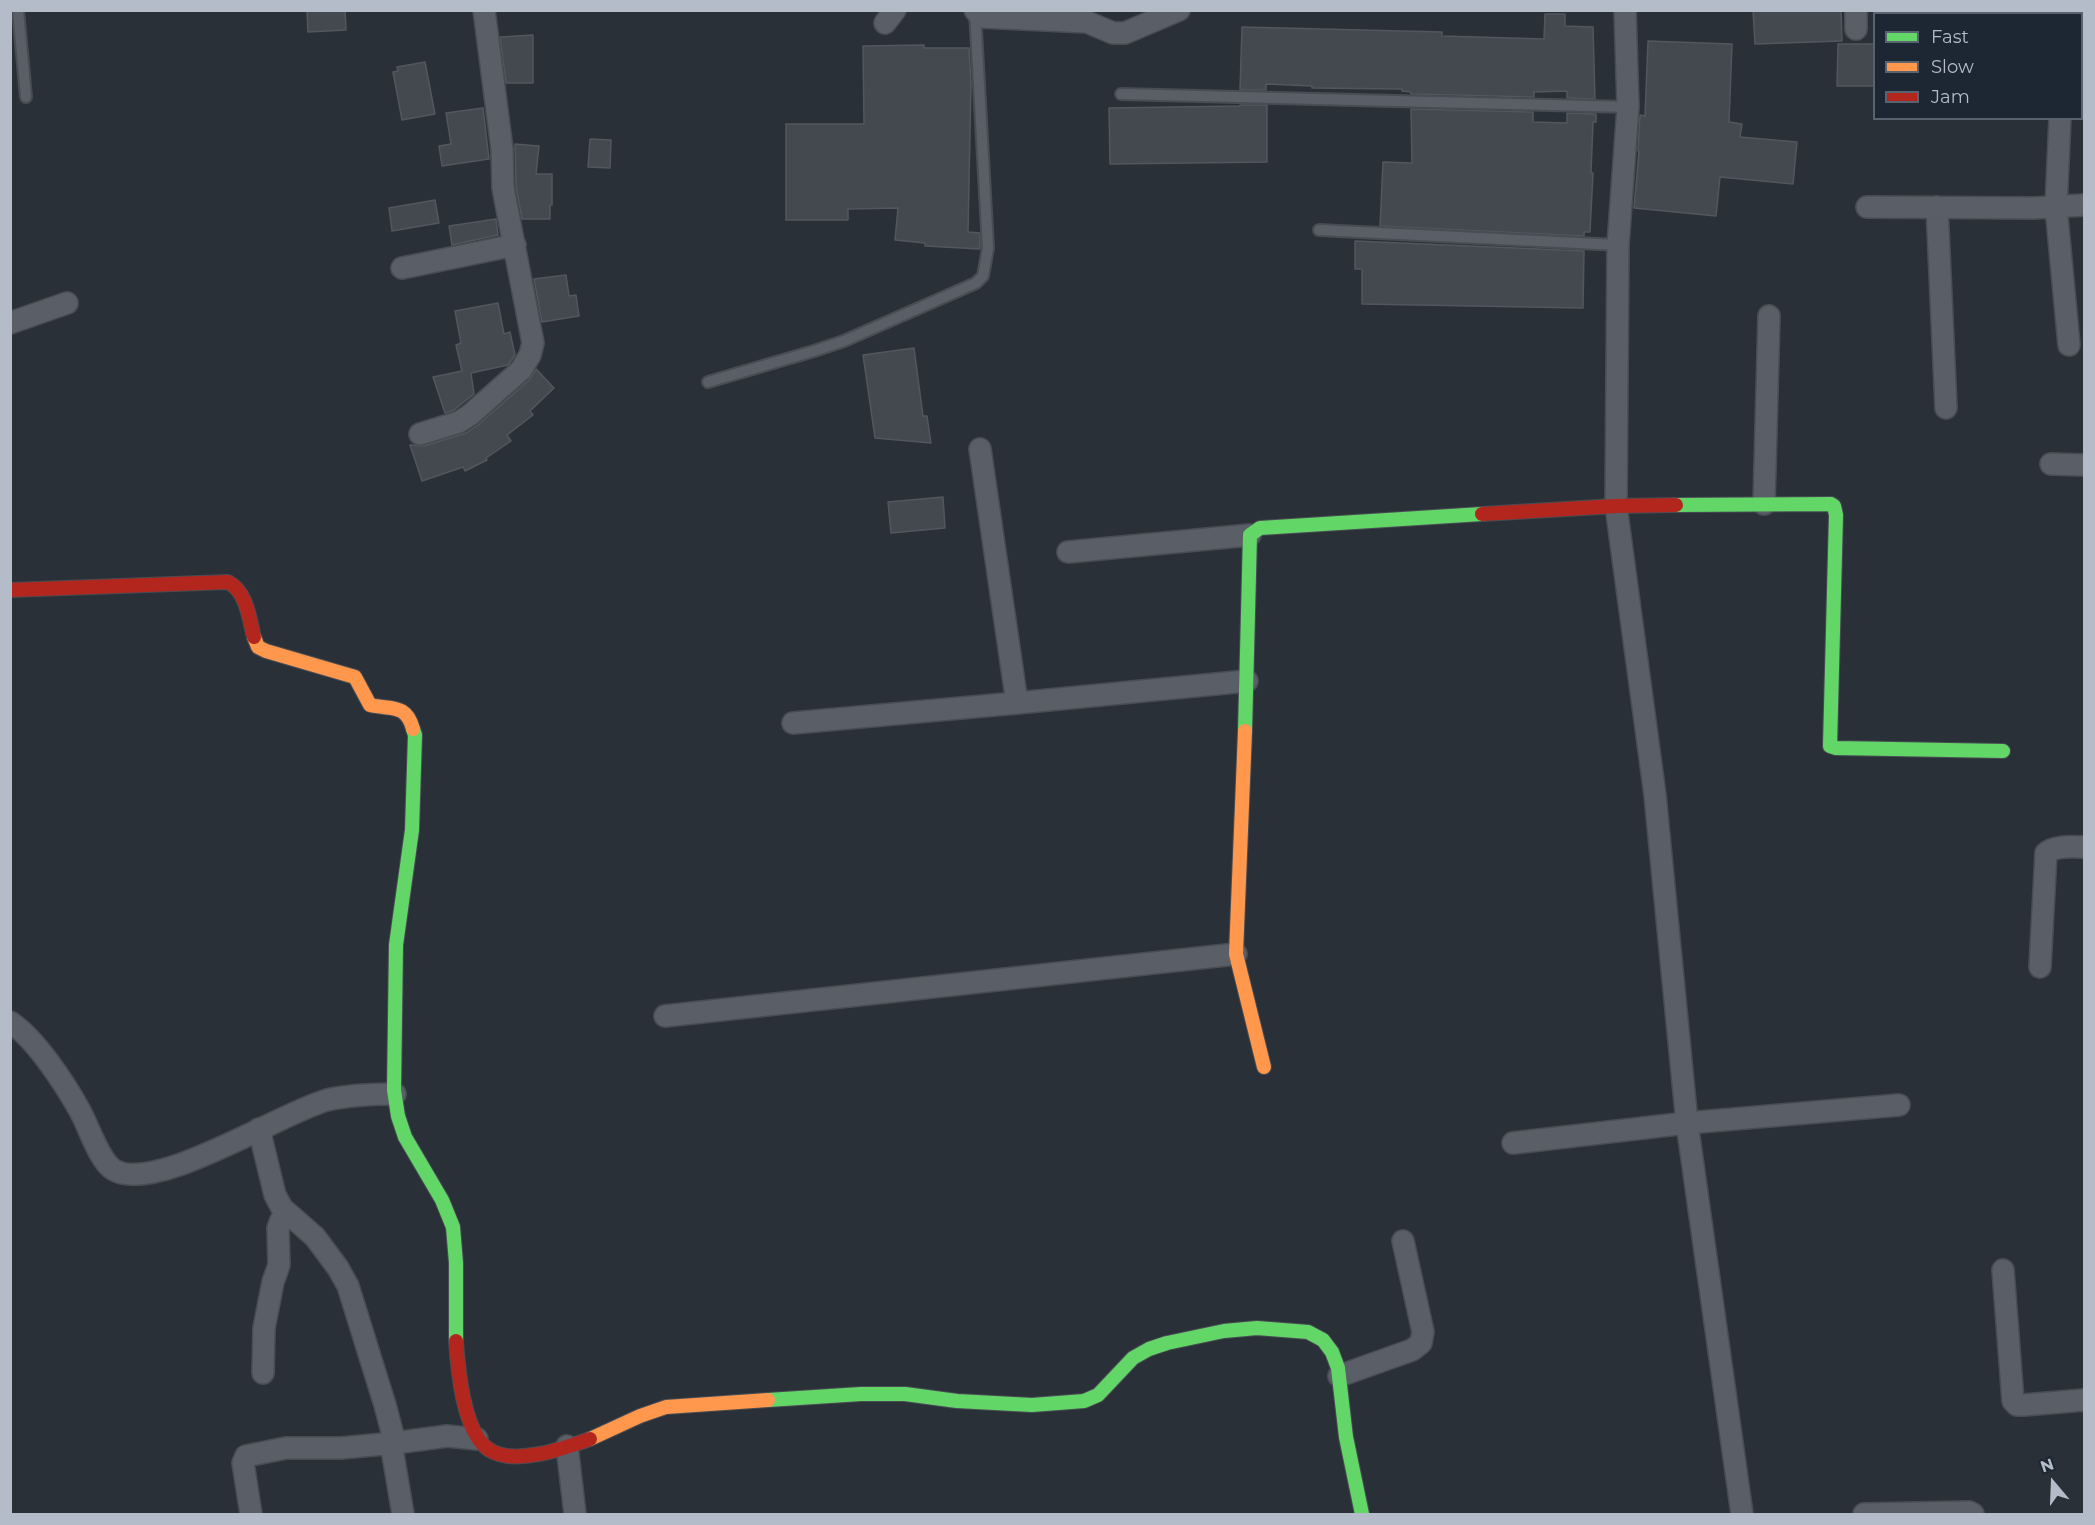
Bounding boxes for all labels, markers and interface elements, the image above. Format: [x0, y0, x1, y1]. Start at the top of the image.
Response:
legend [1873, 12, 2083, 120]
text: Fast [1931, 26, 1969, 48]
text: Slow [1931, 56, 1974, 78]
text: Jam [1931, 86, 1970, 108]
north arrow [2023, 1453, 2083, 1513]
text: N [2038, 1454, 2056, 1477]

